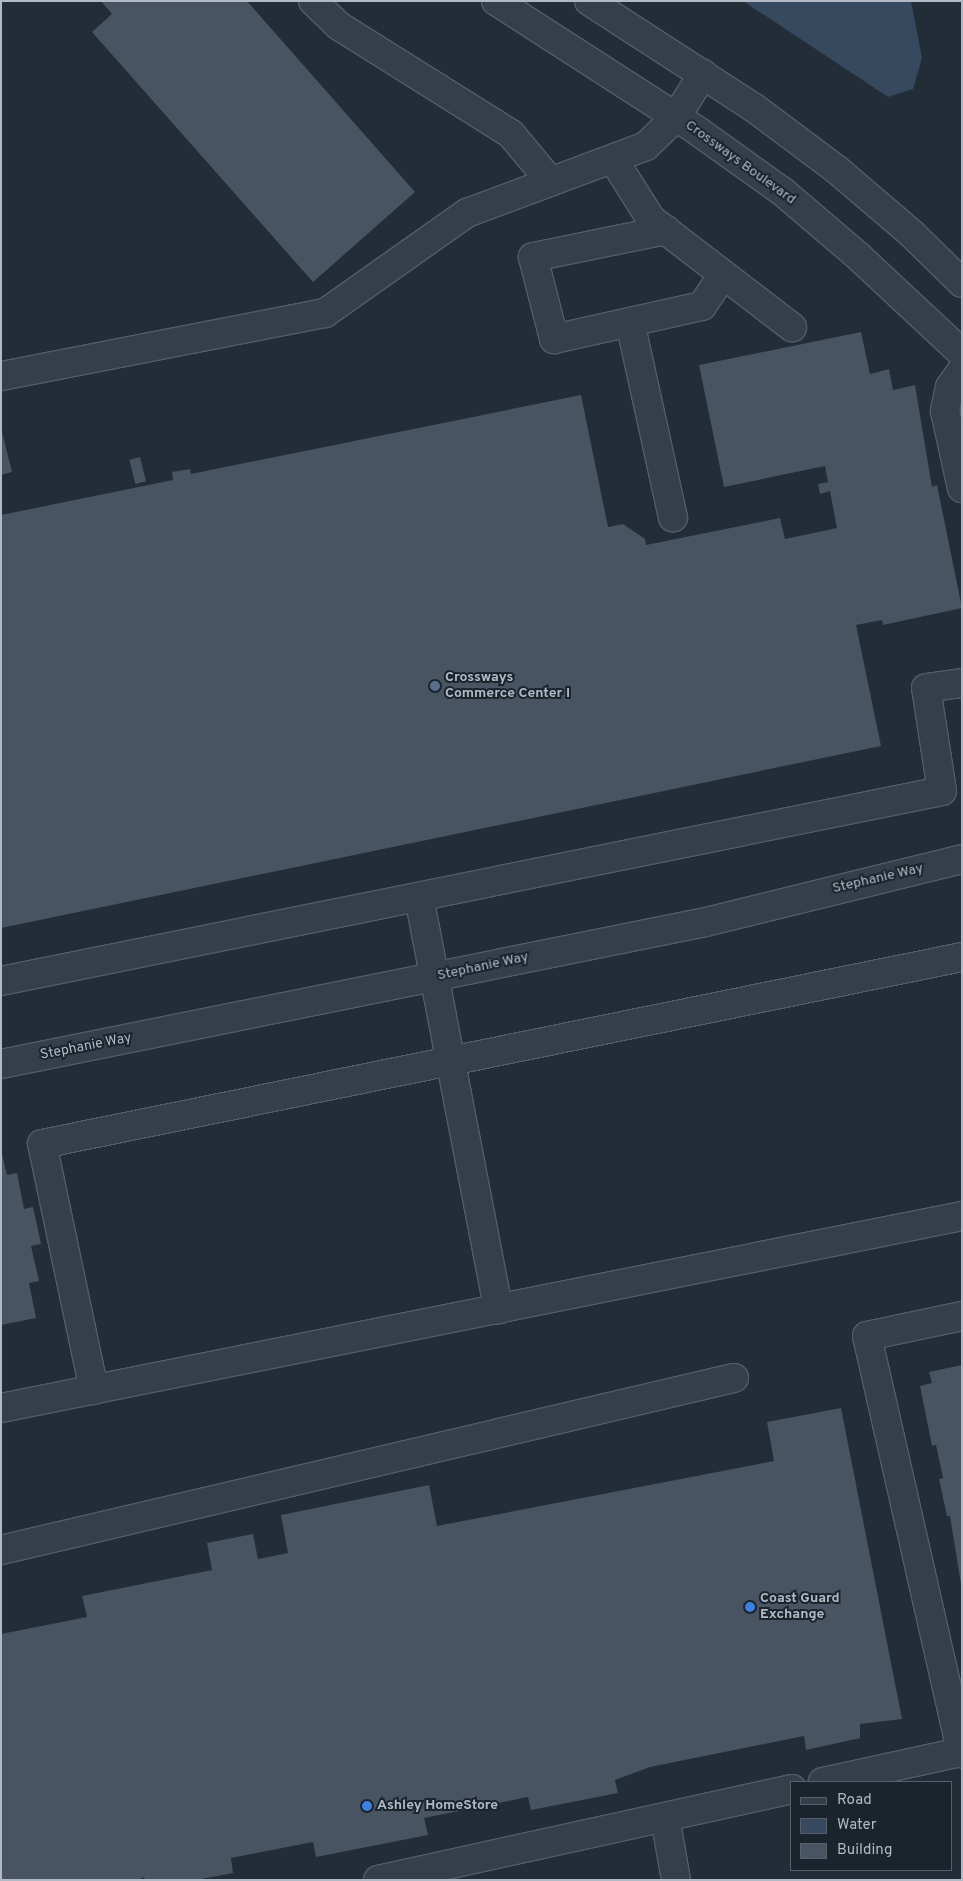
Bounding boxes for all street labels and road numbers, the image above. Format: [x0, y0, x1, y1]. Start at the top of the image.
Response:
street label: Crossways Boulevard [682, 117, 798, 209]
street label: Stephanie Way [831, 860, 925, 898]
street label: Stephanie Way [436, 949, 530, 985]
street label: Stephanie Way [39, 1030, 133, 1064]

